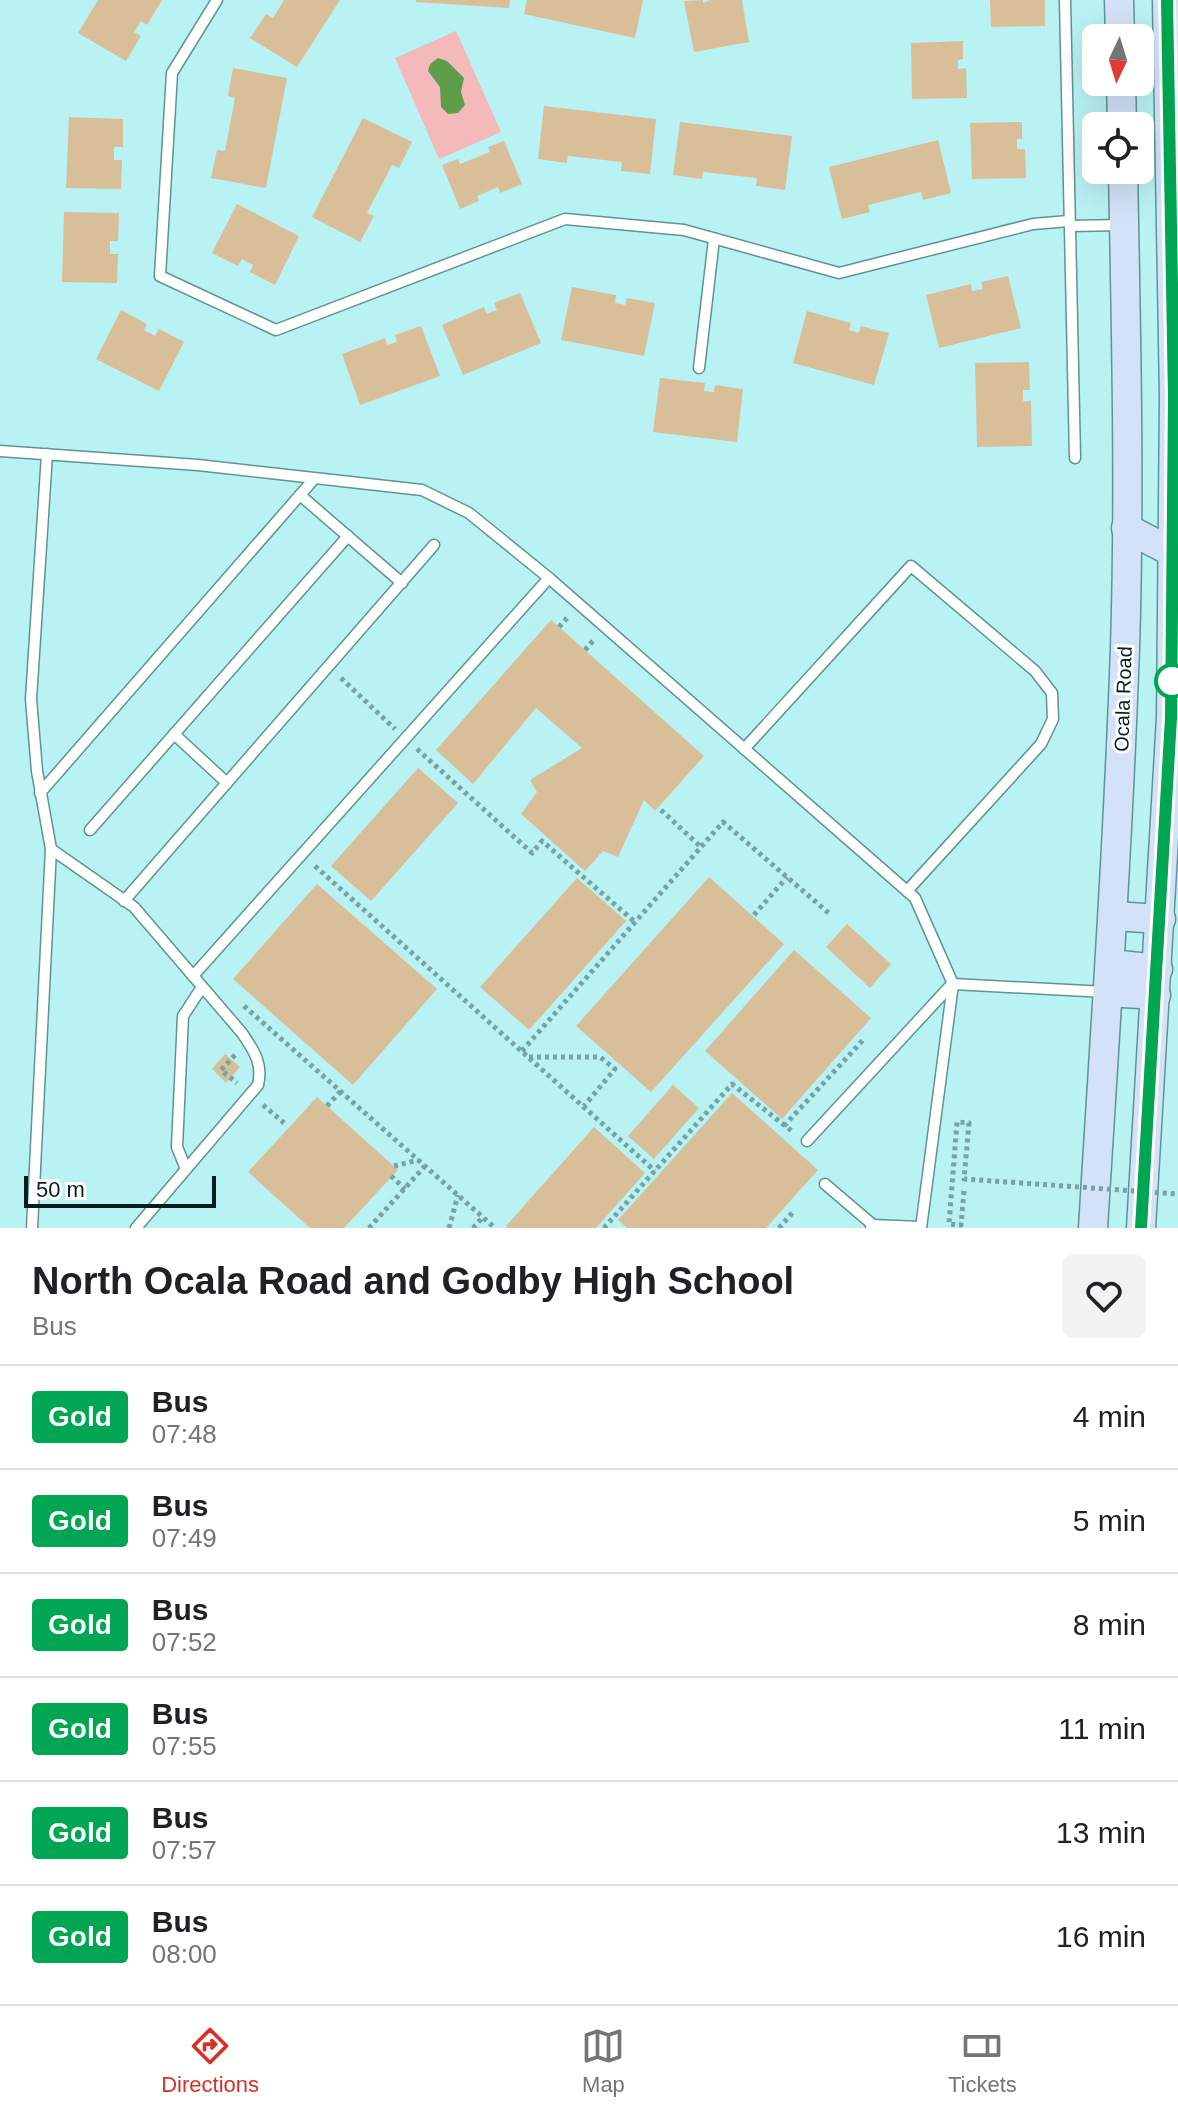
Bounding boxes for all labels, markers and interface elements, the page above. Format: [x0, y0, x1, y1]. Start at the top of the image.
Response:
north arrow [1082, 24, 1154, 96]
map controls [1082, 24, 1154, 184]
button: locate [1082, 112, 1154, 184]
street label: Ocala Road [1110, 646, 1136, 752]
unlabelled marker [1155, 664, 1178, 698]
scale bar [24, 1172, 216, 1208]
text: 50 m [36, 1177, 85, 1202]
button: heart [1062, 1254, 1146, 1338]
text: North Ocala Road and Godby High School [32, 1260, 794, 1302]
text: Bus [32, 1311, 77, 1341]
text: Bus [152, 1385, 208, 1418]
text: 4 min [1073, 1400, 1146, 1433]
text: Gold [48, 1401, 112, 1432]
text: 07:48 [152, 1419, 217, 1449]
text: Bus [152, 1489, 208, 1522]
text: 5 min [1073, 1504, 1146, 1537]
text: Gold [48, 1505, 112, 1536]
text: 07:49 [152, 1523, 217, 1553]
text: Bus [152, 1593, 208, 1626]
text: 8 min [1073, 1608, 1146, 1641]
text: Gold [48, 1609, 112, 1640]
text: 07:52 [152, 1627, 217, 1657]
text: Bus [152, 1697, 208, 1730]
text: 11 min [1058, 1712, 1146, 1745]
text: Gold [48, 1713, 112, 1744]
text: 07:55 [152, 1731, 217, 1761]
text: Bus [152, 1801, 208, 1834]
text: 13 min [1056, 1816, 1146, 1849]
text: Gold [48, 1817, 112, 1848]
text: 07:57 [152, 1835, 217, 1865]
text: Bus [152, 1905, 208, 1938]
text: 16 min [1056, 1920, 1146, 1953]
text: Gold [48, 1921, 112, 1952]
text: 08:00 [152, 1939, 217, 1969]
tab: Directions [161, 2024, 259, 2098]
tab: Map [581, 2024, 625, 2098]
tab: Tickets [948, 2024, 1017, 2098]

